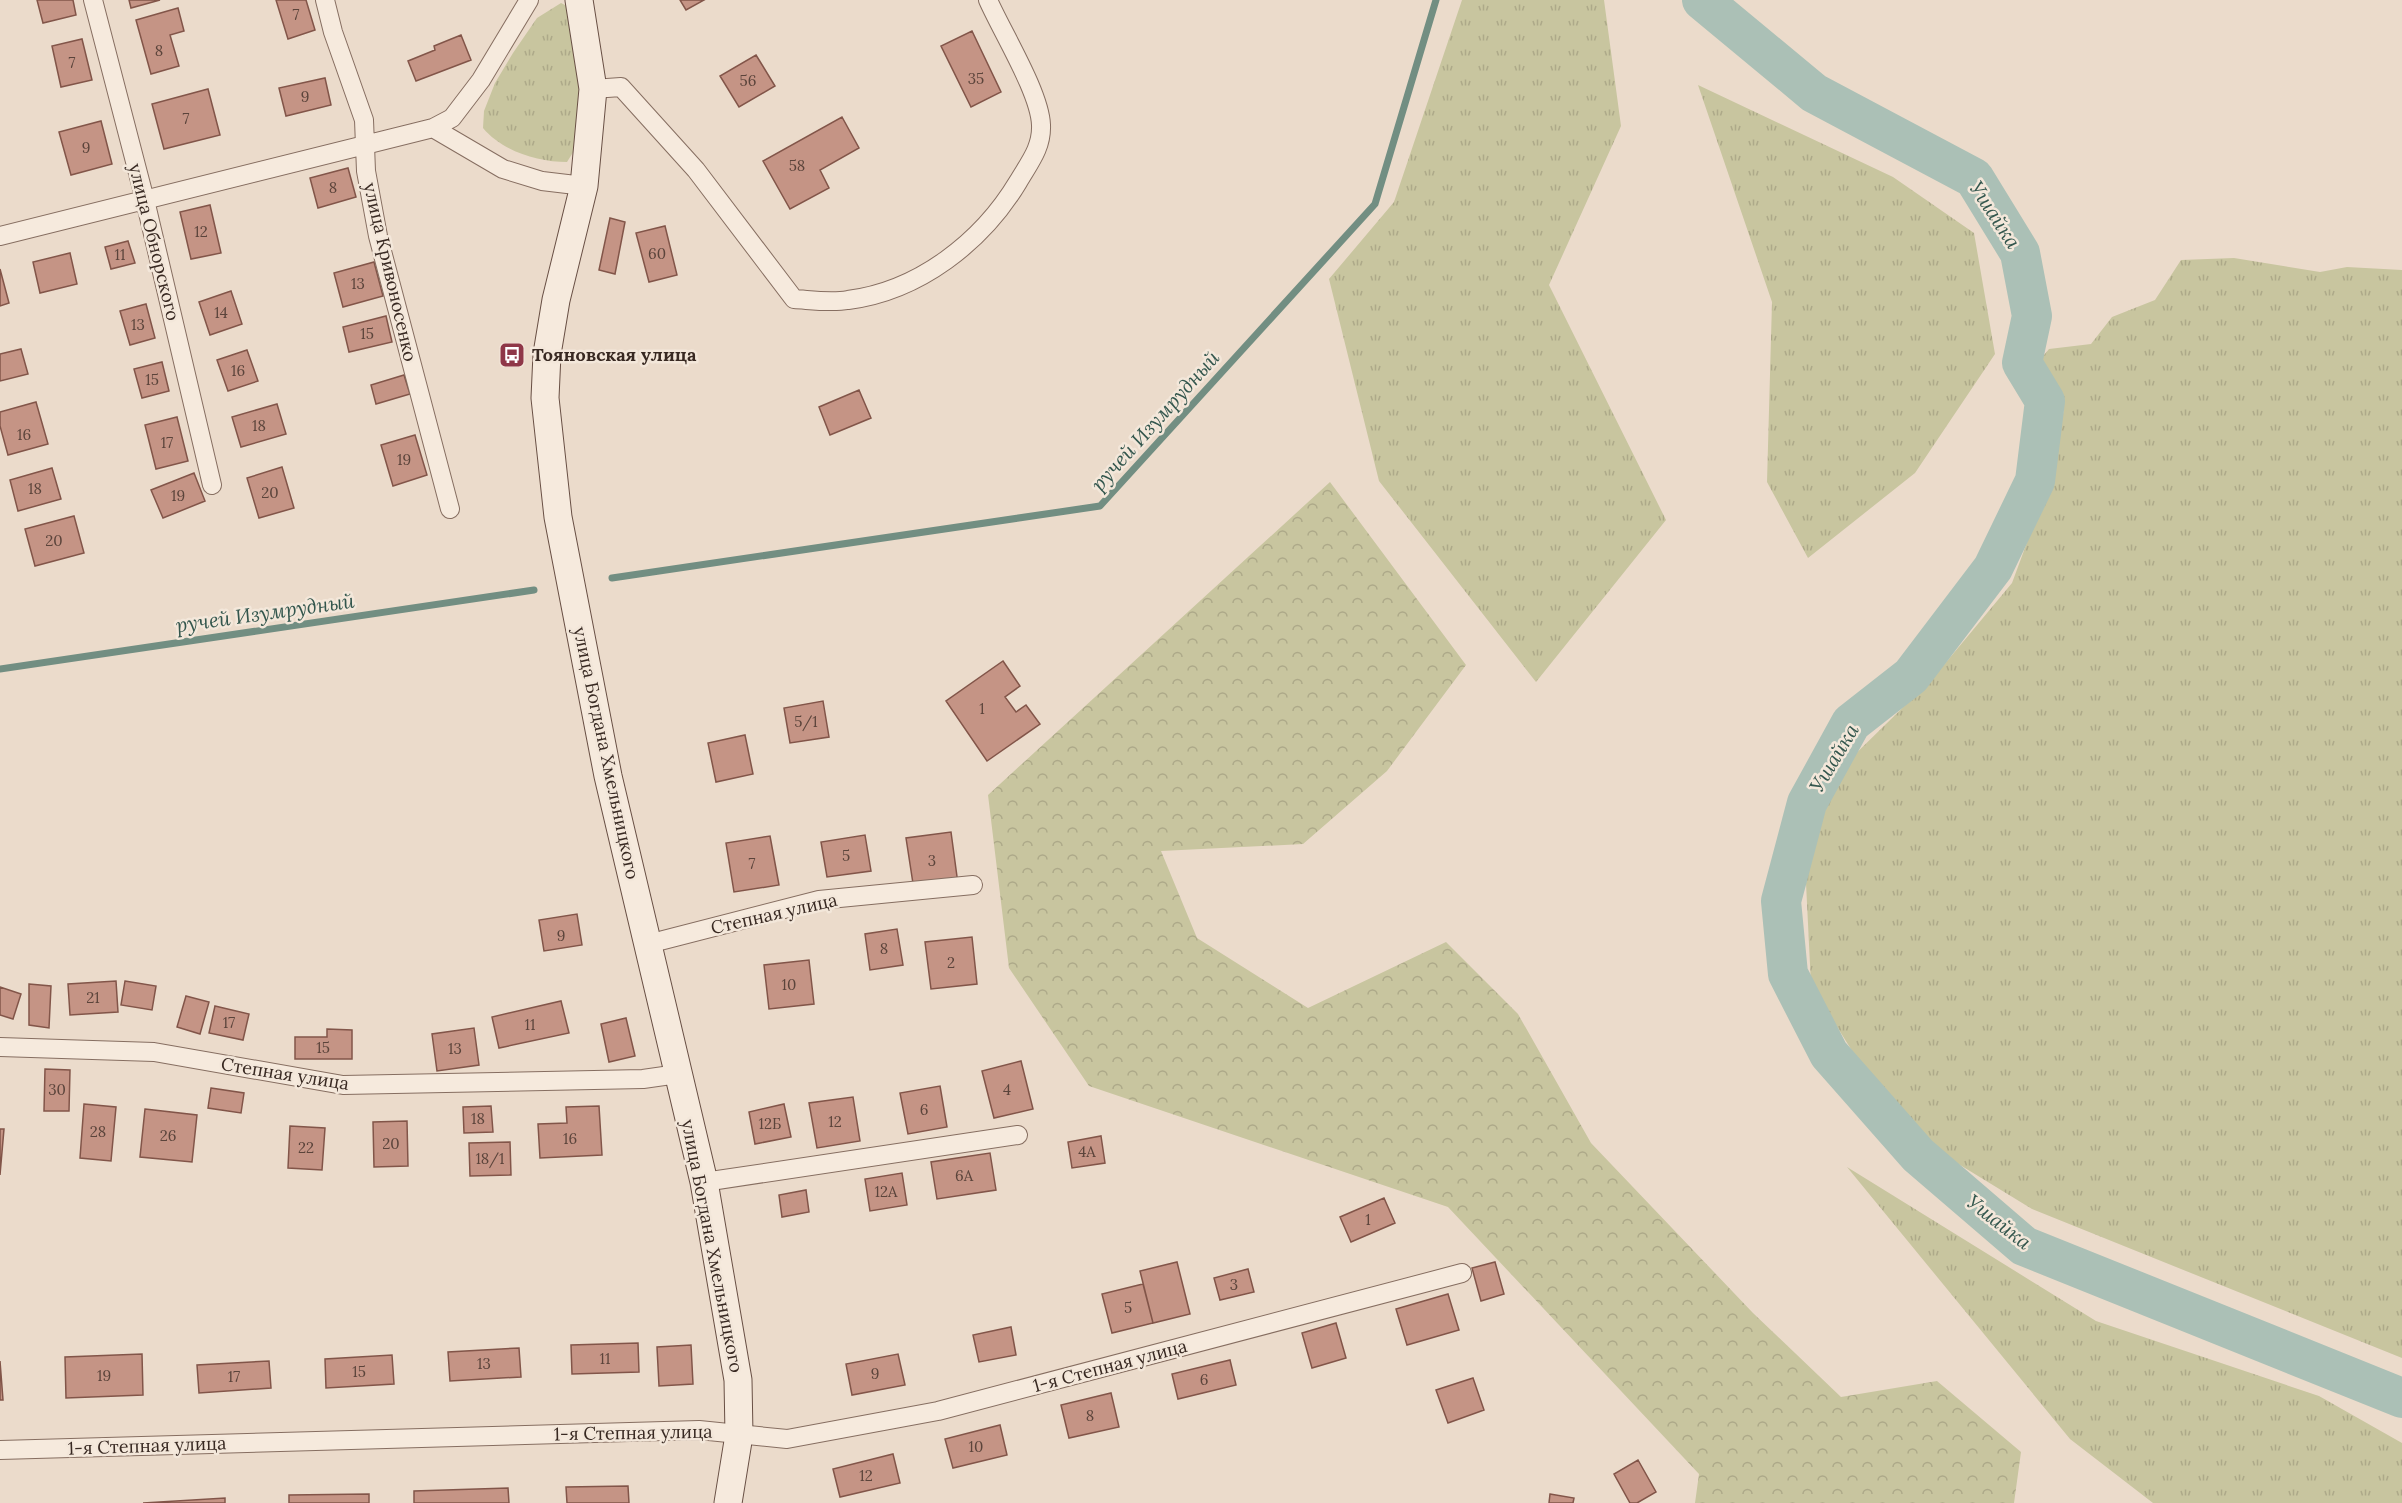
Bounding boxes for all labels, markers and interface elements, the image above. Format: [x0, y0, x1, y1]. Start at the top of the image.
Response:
house number: 7 [293, 5, 300, 24]
house number: 8 [155, 41, 163, 60]
house number: 7 [69, 53, 76, 72]
house number: 35 [968, 69, 984, 88]
house number: 56 [740, 71, 756, 90]
house number: 9 [301, 87, 309, 106]
house number: 7 [183, 109, 190, 128]
house number: 9 [82, 138, 90, 157]
house number: 58 [789, 156, 805, 175]
street label: улица Обнорского [124, 161, 185, 323]
water label: Ушайка [1965, 176, 2026, 253]
house number: 8 [329, 178, 337, 197]
street label: улица Кривоносенко [359, 180, 422, 364]
house number: 12 [194, 222, 208, 241]
house number: 60 [648, 244, 666, 263]
house number: 11 [115, 245, 125, 264]
house number: 13 [351, 274, 365, 293]
house number: 14 [214, 303, 228, 322]
house number: 13 [131, 315, 145, 334]
house number: 15 [360, 324, 374, 343]
bus stop icon: Тояновская улица [497, 340, 527, 370]
place label: Тояновская улица [532, 343, 697, 366]
water label: ручей Изумрудный [1085, 345, 1224, 496]
house number: 16 [231, 361, 245, 380]
house number: 15 [145, 370, 159, 389]
house number: 18 [252, 416, 266, 435]
house number: 16 [17, 425, 31, 444]
house number: 17 [161, 433, 173, 452]
house number: 19 [397, 450, 411, 469]
house number: 18 [28, 479, 42, 498]
house number: 20 [261, 483, 279, 502]
house number: 19 [171, 486, 185, 505]
house number: 20 [45, 531, 63, 550]
water label: ручей Изумрудный [174, 588, 356, 637]
street label: улица Богдана Хмельницкого [568, 624, 645, 881]
house number: 1 [979, 699, 985, 718]
house number: 5/1 [794, 712, 818, 732]
water label: Ушайка [1804, 719, 1864, 796]
house number: 5 [842, 846, 850, 865]
house number: 3 [928, 851, 936, 870]
house number: 7 [749, 854, 756, 873]
street label: Степная улица [708, 888, 839, 939]
house number: 9 [557, 926, 565, 945]
house number: 8 [880, 939, 888, 958]
house number: 2 [947, 953, 955, 972]
house number: 10 [782, 975, 796, 994]
house number: 21 [86, 988, 100, 1007]
house number: 17 [223, 1013, 235, 1032]
house number: 11 [525, 1015, 535, 1034]
house number: 15 [316, 1038, 330, 1057]
house number: 13 [448, 1039, 462, 1058]
street label: Степная улица [220, 1052, 351, 1095]
house number: 30 [48, 1080, 66, 1099]
house number: 4 [1003, 1080, 1011, 1099]
house number: 6 [920, 1100, 928, 1119]
house number: 18 [471, 1109, 485, 1128]
house number: 12 [828, 1112, 842, 1131]
house number: 12Б [759, 1114, 781, 1133]
street label: улица Богдана Хмельницкого [677, 1117, 748, 1375]
house number: 28 [90, 1122, 106, 1141]
house number: 26 [160, 1126, 176, 1145]
house number: 16 [563, 1129, 577, 1148]
house number: 20 [382, 1134, 400, 1153]
house number: 22 [298, 1138, 314, 1157]
house number: 4А [1078, 1142, 1096, 1161]
house number: 18/1 [475, 1149, 505, 1169]
house number: 6А [955, 1166, 974, 1185]
house number: 12А [875, 1182, 898, 1201]
water label: Ушайка [1962, 1189, 2037, 1255]
house number: 1 [1365, 1210, 1371, 1229]
house number: 3 [1230, 1275, 1238, 1294]
house number: 5 [1124, 1298, 1132, 1317]
street label: 1-я Степная улица [1030, 1334, 1190, 1397]
house number: 11 [600, 1349, 610, 1368]
house number: 13 [477, 1354, 491, 1373]
house number: 15 [352, 1362, 366, 1381]
house number: 9 [871, 1364, 879, 1383]
house number: 19 [97, 1366, 111, 1385]
house number: 17 [228, 1367, 240, 1386]
house number: 6 [1200, 1370, 1208, 1389]
house number: 8 [1086, 1406, 1094, 1425]
street label: 1-я Степная улица [553, 1420, 713, 1445]
street label: 1-я Степная улица [67, 1431, 227, 1460]
house number: 10 [969, 1437, 983, 1456]
house number: 12 [859, 1466, 873, 1485]

